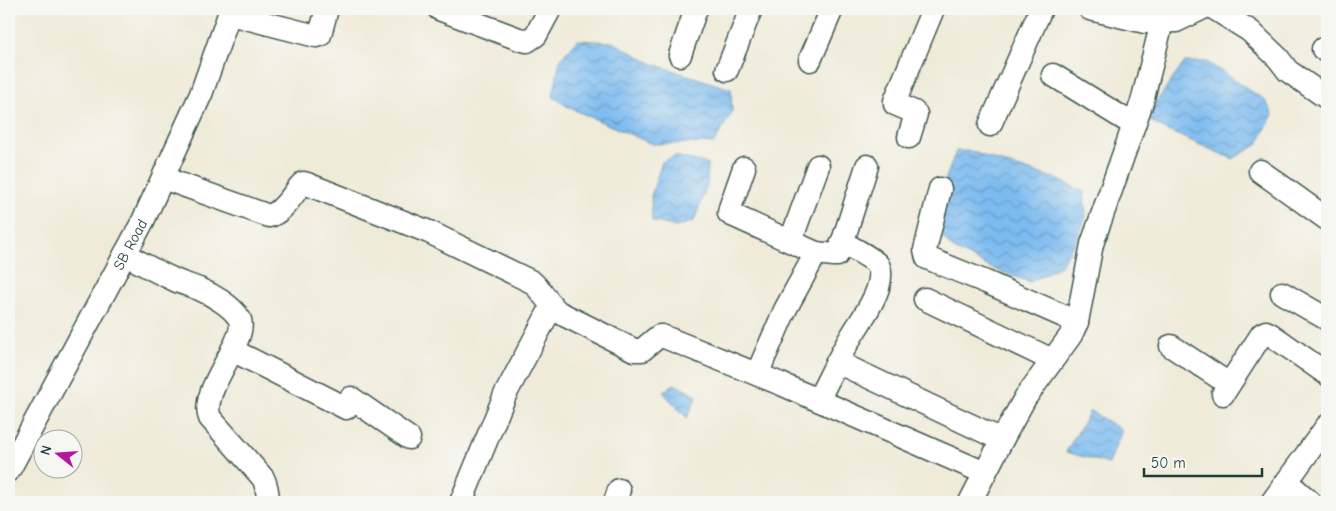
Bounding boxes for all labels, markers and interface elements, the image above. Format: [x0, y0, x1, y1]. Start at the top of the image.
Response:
street label: SB Road [109, 216, 151, 273]
north arrow [32, 428, 82, 478]
text: N [37, 443, 56, 457]
scale bar [1144, 446, 1261, 478]
text: 50 m [1151, 454, 1186, 472]

